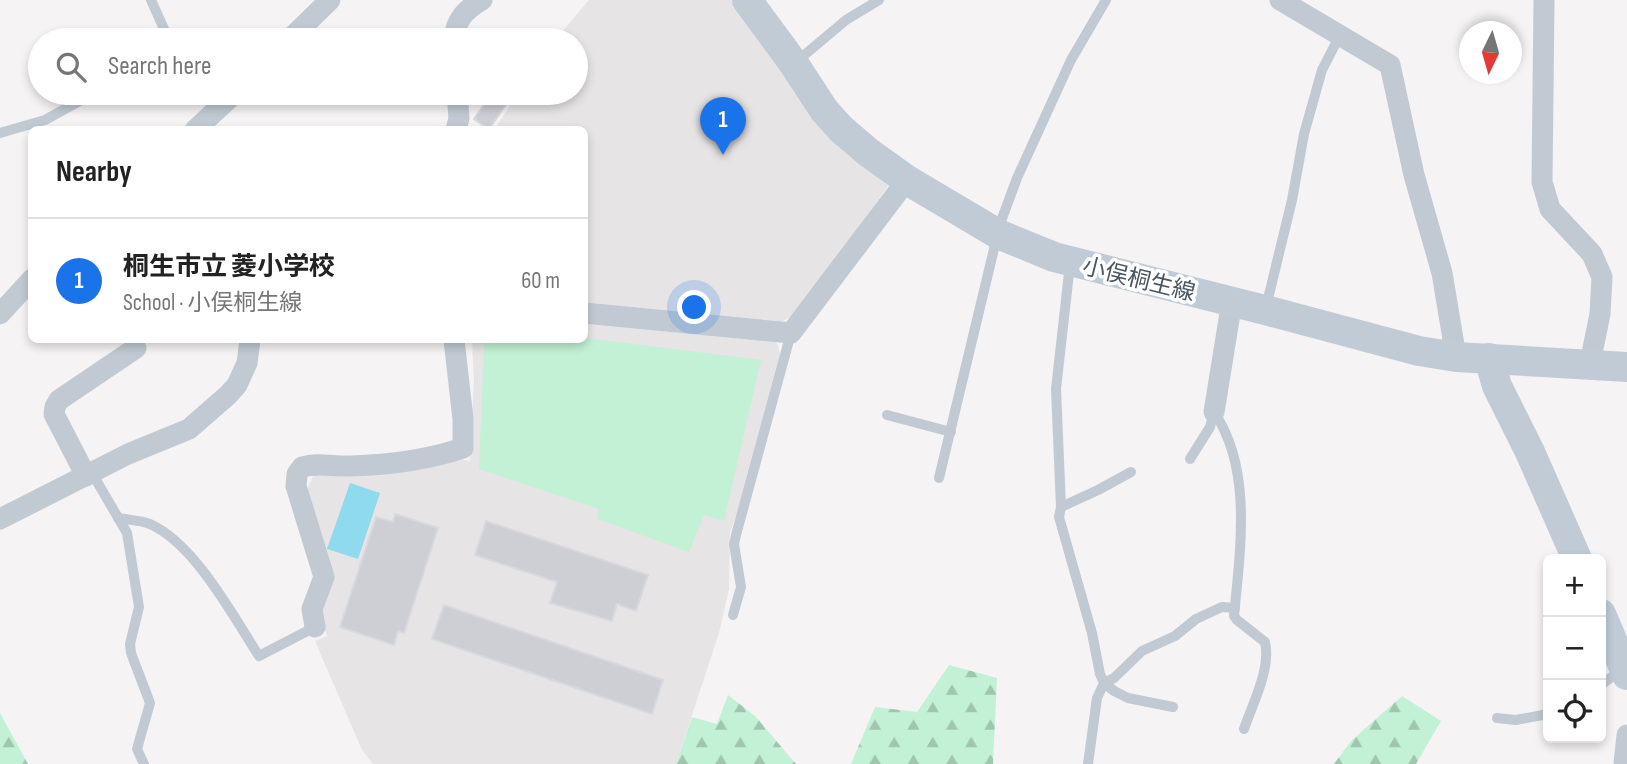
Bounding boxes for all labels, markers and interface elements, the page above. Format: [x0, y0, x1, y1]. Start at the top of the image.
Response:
north arrow [1459, 21, 1522, 84]
search box [28, 28, 588, 105]
icon: search [52, 48, 90, 86]
text: Search here [108, 51, 211, 82]
pin: 1 [700, 97, 746, 155]
text: Nearby [56, 154, 132, 190]
text: 桐生市立 菱小学校 [123, 252, 335, 283]
street label: 小俣桐生線 [1080, 252, 1198, 307]
text: 1 [74, 267, 84, 295]
text: 60 m [521, 267, 560, 295]
text: School · 小俣桐生線 [123, 289, 302, 317]
your location [677, 290, 711, 324]
map controls [1543, 554, 1606, 743]
button: + [1543, 554, 1606, 617]
button: − [1543, 617, 1606, 680]
button: locate [1543, 680, 1606, 743]

